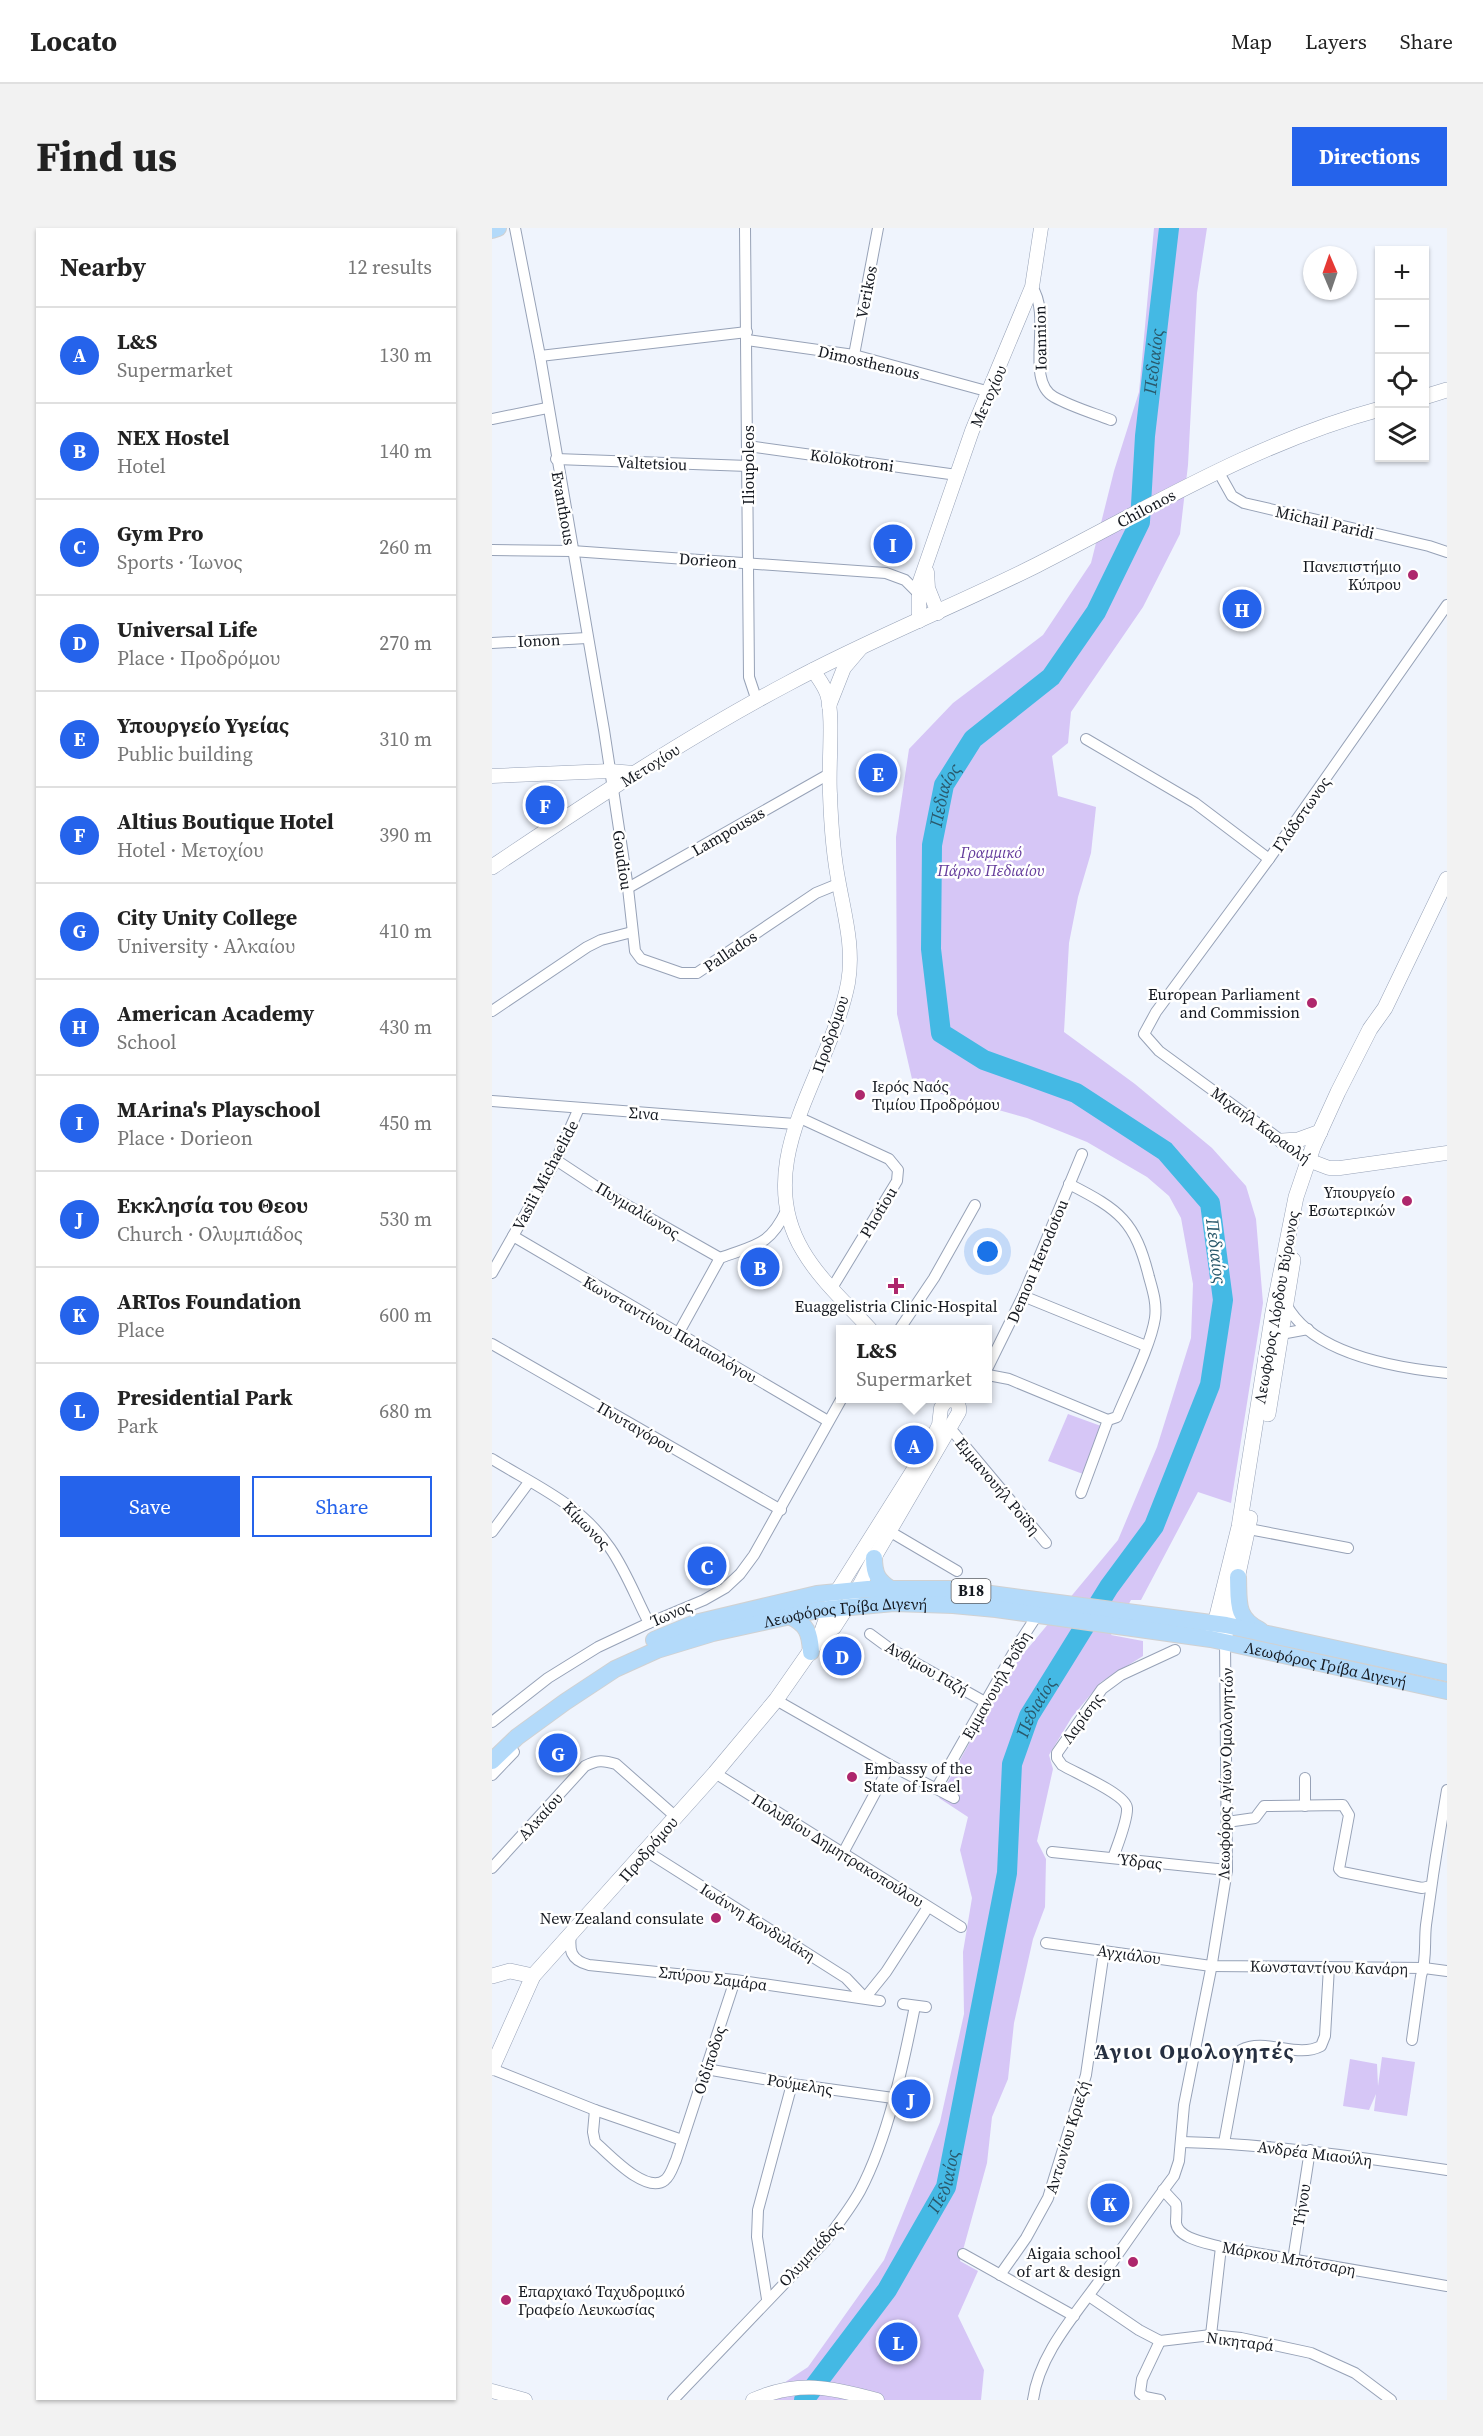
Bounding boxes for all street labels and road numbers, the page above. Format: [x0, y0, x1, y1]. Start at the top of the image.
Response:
street label: Verikos [850, 264, 882, 320]
street label: Ioannion [1028, 305, 1052, 371]
street label: Dimosthenous [816, 340, 922, 384]
street label: Μετοχίου [965, 361, 1011, 431]
street label: Ilioupoleos [737, 425, 759, 505]
street label: Kolokotroni [809, 443, 896, 477]
street label: Valtetsiou [616, 451, 688, 475]
street label: Evanthous [547, 469, 581, 547]
street label: Chilonos [1113, 483, 1179, 533]
street label: Michail Paridi [1273, 500, 1377, 544]
street label: Dorieon [678, 547, 738, 573]
street label: Ionon [517, 628, 561, 652]
street label: Μετοχίου [616, 738, 684, 792]
street label: Γλάδστωνος [1267, 772, 1335, 856]
street label: Lampousas [687, 801, 769, 861]
street label: Goudiou [608, 829, 638, 891]
street label: Pallados [699, 925, 761, 977]
street label: Προδρόμου [807, 992, 853, 1076]
street label: Μιχαήλ Καραολή [1207, 1081, 1315, 1169]
street label: Σινα [628, 1101, 660, 1125]
street label: Vasili Michaelide [507, 1116, 583, 1234]
street label: Πυγμαλίωνος [592, 1176, 684, 1244]
street label: Photiou [854, 1183, 902, 1241]
street label: Demou Herodotou [1001, 1196, 1073, 1326]
street label: Λεωφόρος Λόρδου Βύρωνος [1248, 1209, 1304, 1405]
street label: Κωνσταντίνου Παλαιολόγου [579, 1270, 761, 1388]
street label: Πνυταγόρου [593, 1396, 679, 1458]
street label: Εμμανουήλ Ροϊδη [951, 1432, 1045, 1540]
street label: Κίμωνος [558, 1496, 616, 1554]
road number: B18 [952, 1579, 990, 1603]
street label: Λεωφόρος Γρίβα Διγενή [761, 1592, 928, 1633]
street label: Ίωνος [646, 1594, 695, 1632]
street label: Εμμανουήλ Ροΐδη [956, 1627, 1036, 1743]
street label: Ανθίμου Γαζή [882, 1635, 972, 1701]
street label: Λεωφόρος Γρίβα Διγενή [1242, 1636, 1409, 1693]
street label: Λεωφόρος Αγίων Ομολογητών [1212, 1667, 1238, 1880]
street label: Λαρίσης [1056, 1688, 1108, 1748]
street label: Αλκαίου [513, 1787, 567, 1845]
street label: Πολυβίου Δημητρακοπούλου [748, 1788, 928, 1912]
street label: Προδρόμου [613, 1812, 683, 1886]
street label: Ύδρας [1115, 1848, 1164, 1874]
street label: Ιωάννη Κονδυλάκη [696, 1878, 820, 1966]
street label: Αγχιάλου [1096, 1939, 1162, 1969]
street label: Κωνσταντίνου Κανάρη [1250, 1955, 1408, 1979]
street label: Σπύρου Σαμάρα [658, 1960, 768, 1996]
street label: Οιδίποδος [688, 2023, 730, 2097]
street label: Ρούμελης [765, 2068, 835, 2100]
street label: Αντωνίου Κριεζή [1039, 2078, 1095, 2196]
street label: Ανδρέα Μιαούλη [1256, 2135, 1374, 2171]
street label: Τήνου [1287, 2182, 1315, 2228]
street label: Ολυμπιάδος [773, 2215, 847, 2291]
street label: Μάρκου Μπότσαρη [1220, 2235, 1358, 2281]
street label: Νικηταρά [1205, 2326, 1275, 2356]

